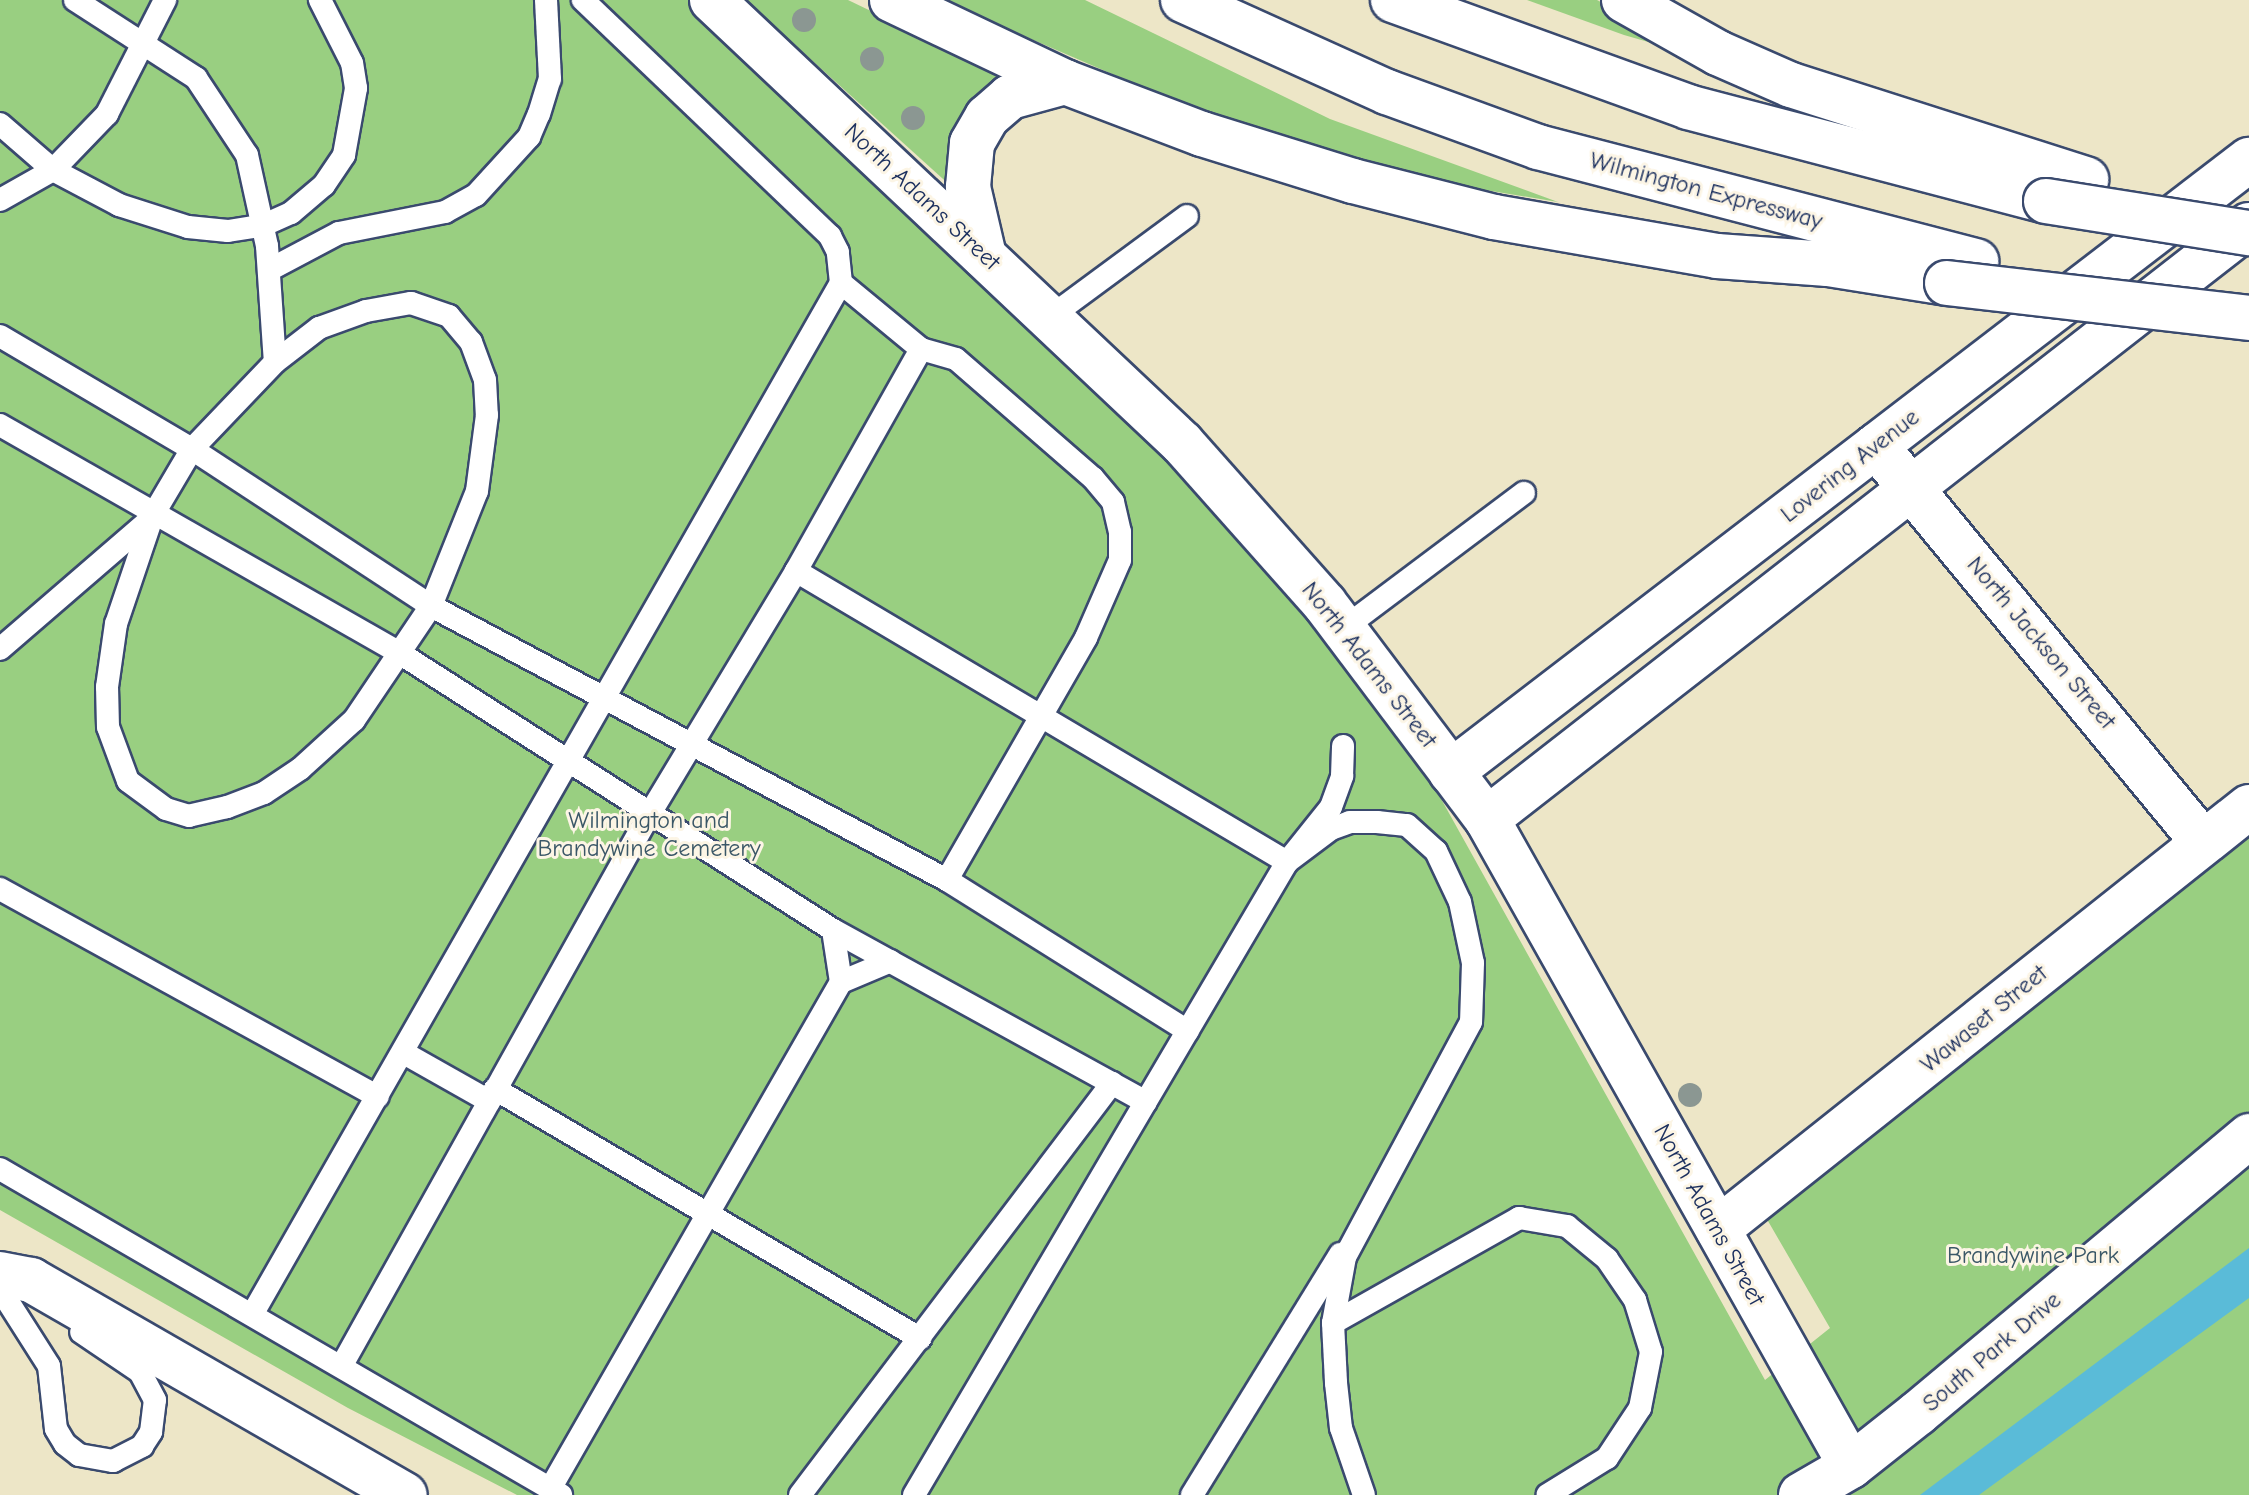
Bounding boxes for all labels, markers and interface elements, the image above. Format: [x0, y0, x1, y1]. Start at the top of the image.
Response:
street label: North Adams Street [838, 117, 1006, 277]
street label: Wilmington Expressway [1587, 146, 1825, 236]
street label: Lovering Avenue [1775, 403, 1925, 529]
street label: North Jackson Street [1960, 551, 2122, 735]
street label: North Adams Street [1295, 576, 1443, 754]
park label: Wilmington and Brandywine Cemetery [537, 807, 761, 863]
street label: Wawaset Street [1915, 959, 2053, 1079]
street label: North Adams Street [1647, 1119, 1771, 1311]
park label: Brandywine Park [1947, 1242, 2119, 1270]
street label: South Park Drive [1917, 1286, 2067, 1418]

